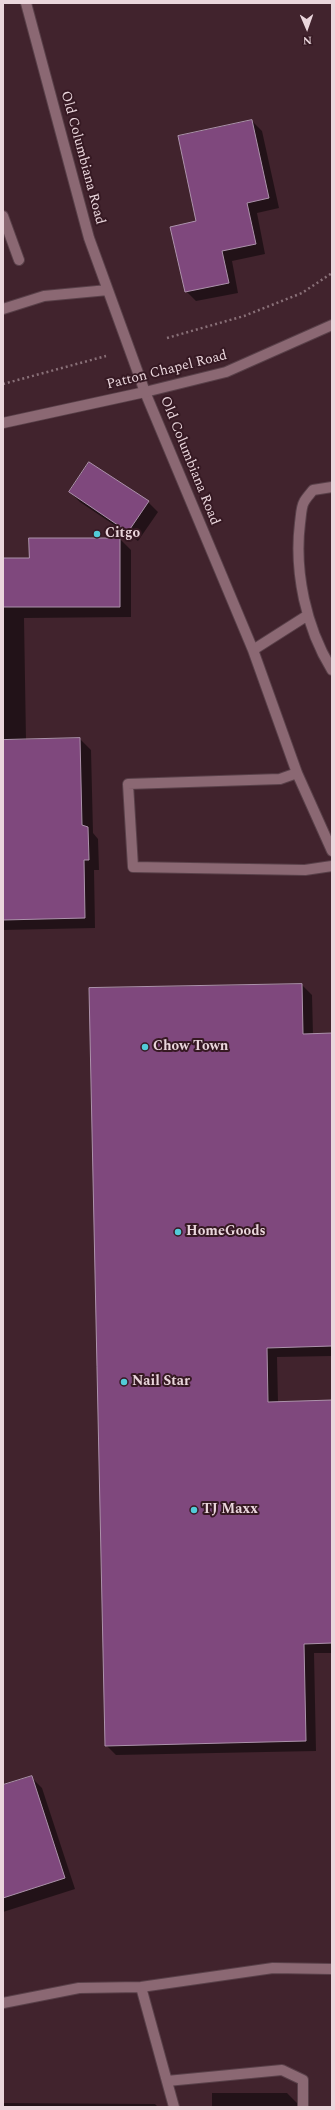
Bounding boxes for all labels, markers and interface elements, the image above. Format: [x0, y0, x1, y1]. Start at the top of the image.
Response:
north arrow [287, 8, 327, 48]
text: N [303, 32, 312, 49]
street label: Old Columbiana Road [56, 89, 108, 227]
street label: Patton Chapel Road [105, 348, 229, 394]
street label: Old Columbiana Road [155, 394, 223, 528]
place label: Citgo [105, 526, 140, 542]
marker: Citgo [92, 529, 102, 539]
place label: Chow Town [153, 1039, 228, 1055]
marker: Chow Town [140, 1042, 150, 1052]
place label: HomeGoods [186, 1224, 266, 1240]
marker: HomeGoods [173, 1227, 183, 1237]
place label: Nail Star [132, 1374, 190, 1390]
marker: Nail Star [119, 1377, 129, 1387]
place label: TJ Maxx [202, 1502, 258, 1518]
marker: TJ Maxx [189, 1505, 199, 1515]

